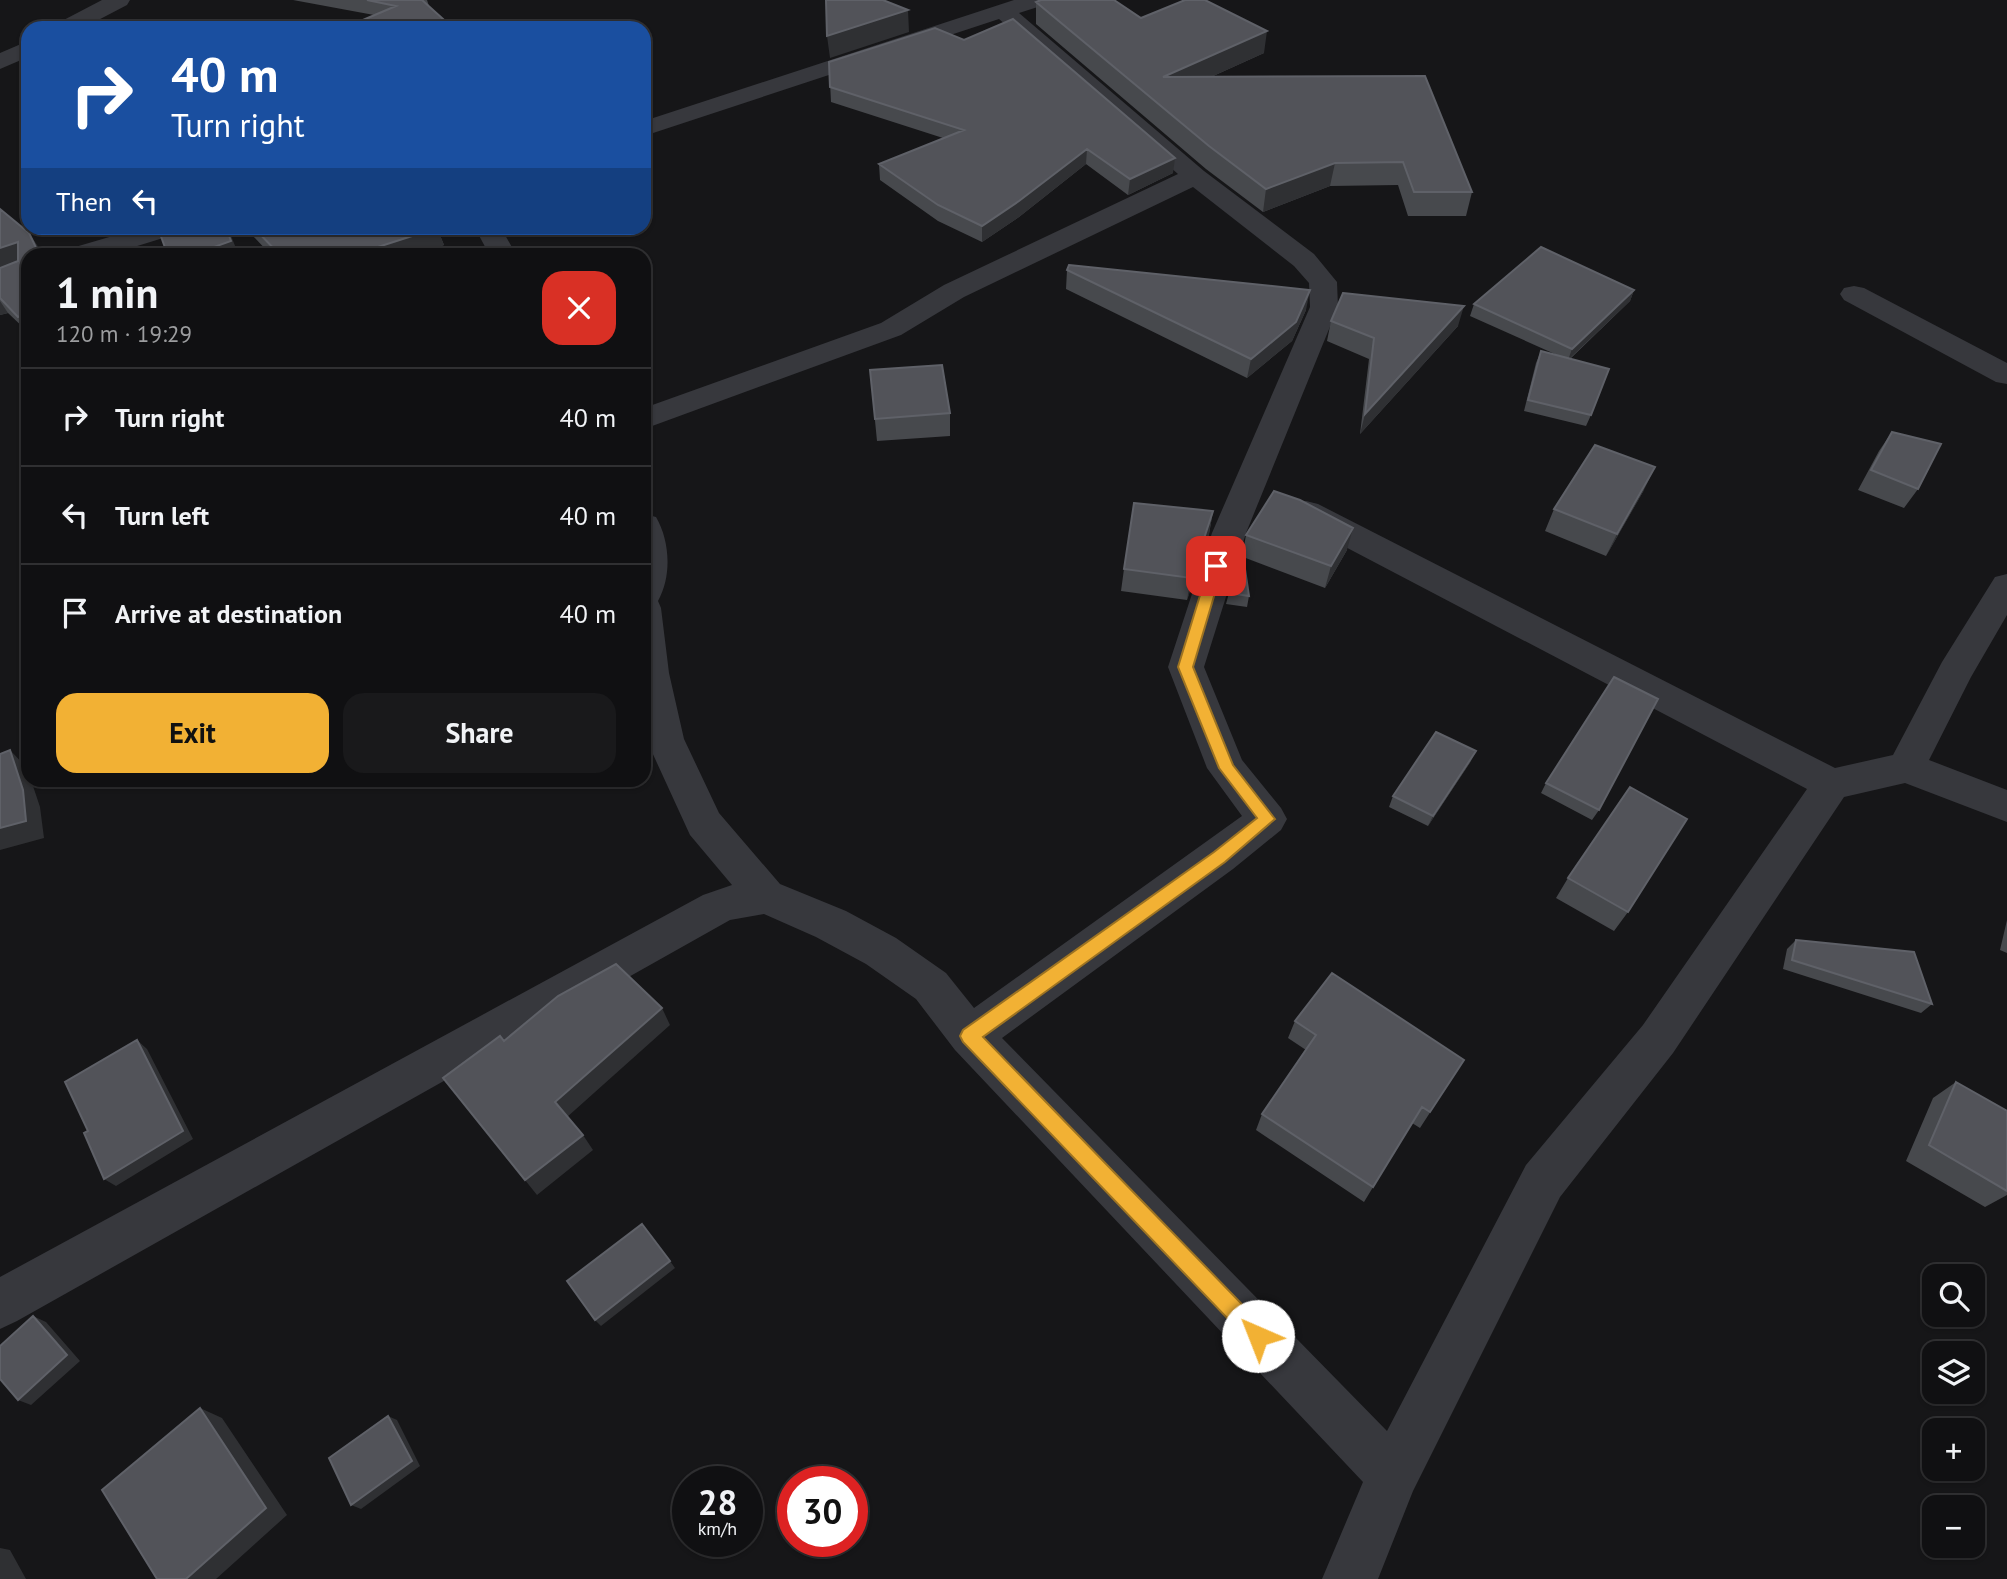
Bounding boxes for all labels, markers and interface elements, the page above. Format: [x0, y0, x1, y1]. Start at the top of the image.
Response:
text: 40 m [171, 42, 278, 106]
icon: right [56, 49, 147, 140]
text: Turn right [171, 104, 305, 146]
icon: left [126, 182, 164, 220]
text: Then [56, 185, 112, 218]
text: 1 min [56, 265, 158, 320]
button: close [542, 271, 616, 345]
text: 120 m · 19:29 [56, 319, 192, 348]
icon: right [56, 398, 94, 436]
text: Turn right [115, 401, 224, 434]
text: 40 m [560, 401, 616, 434]
icon: left [56, 496, 94, 534]
text: Turn left [115, 499, 209, 532]
text: 40 m [560, 499, 616, 532]
pin [1186, 536, 1246, 596]
icon: arrive [1197, 547, 1235, 585]
icon: arrive [56, 594, 94, 632]
text: Arrive at destination [115, 597, 342, 630]
text: 40 m [560, 597, 616, 630]
button: Exit [56, 693, 329, 773]
button: Share [343, 693, 616, 773]
map controls [1922, 1264, 1985, 1558]
button: search [1922, 1264, 1985, 1327]
position arrow [1221, 1299, 1295, 1373]
button: layers [1922, 1341, 1985, 1404]
button: + [1922, 1418, 1985, 1481]
speed limit sign: 30 [777, 1466, 868, 1557]
text: 28 [698, 1479, 737, 1525]
button: − [1922, 1495, 1985, 1558]
text: km/h [698, 1517, 737, 1540]

